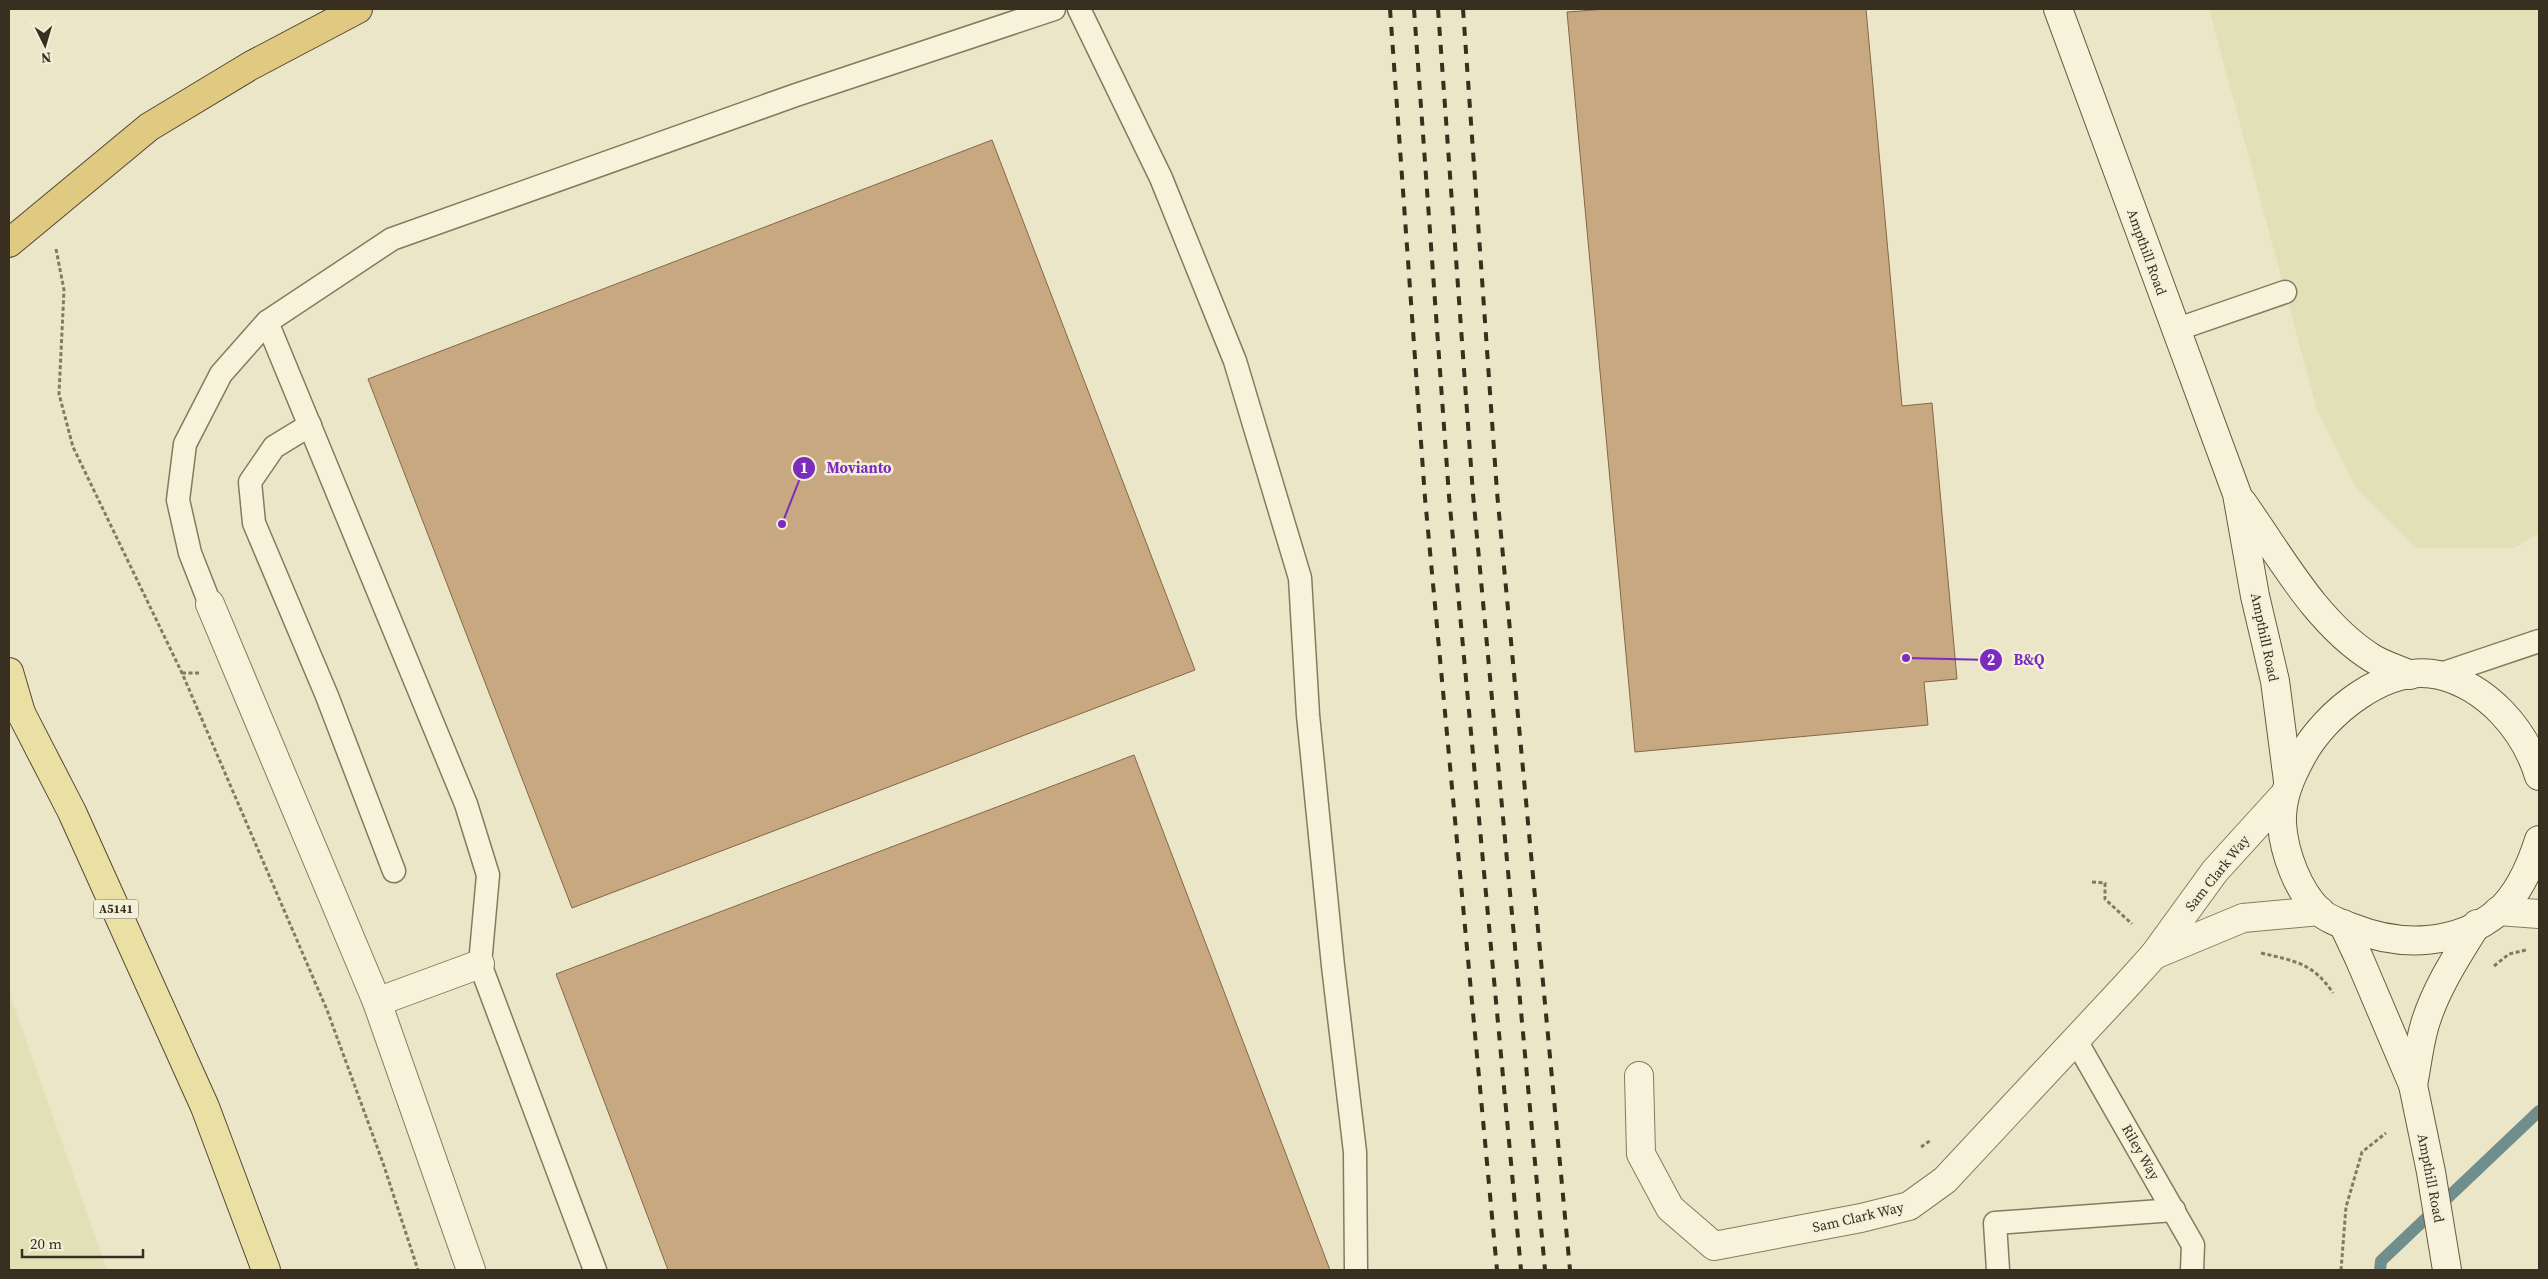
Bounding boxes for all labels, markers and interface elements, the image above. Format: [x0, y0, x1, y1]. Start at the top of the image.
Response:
north arrow [20, 20, 70, 70]
text: N [40, 48, 52, 68]
street label: Ampthill Road [2122, 206, 2172, 298]
callout: Movianto [791, 453, 901, 483]
text: 1 [800, 457, 808, 478]
text: Movianto [827, 457, 892, 478]
street label: Ampthill Road [2246, 591, 2284, 683]
callout: B&Q [1979, 645, 2055, 675]
text: 2 [1987, 649, 1995, 670]
text: B&Q [2013, 649, 2045, 670]
street label: Sam Clark Way [2180, 830, 2255, 915]
road number: A5141 [94, 900, 138, 919]
street label: Riley Way [2117, 1121, 2165, 1184]
street label: Ampthill Road [2413, 1132, 2449, 1224]
street label: Sam Clark Way [1810, 1197, 1906, 1237]
scale bar [22, 1226, 144, 1258]
text: 20 m [30, 1233, 62, 1254]

